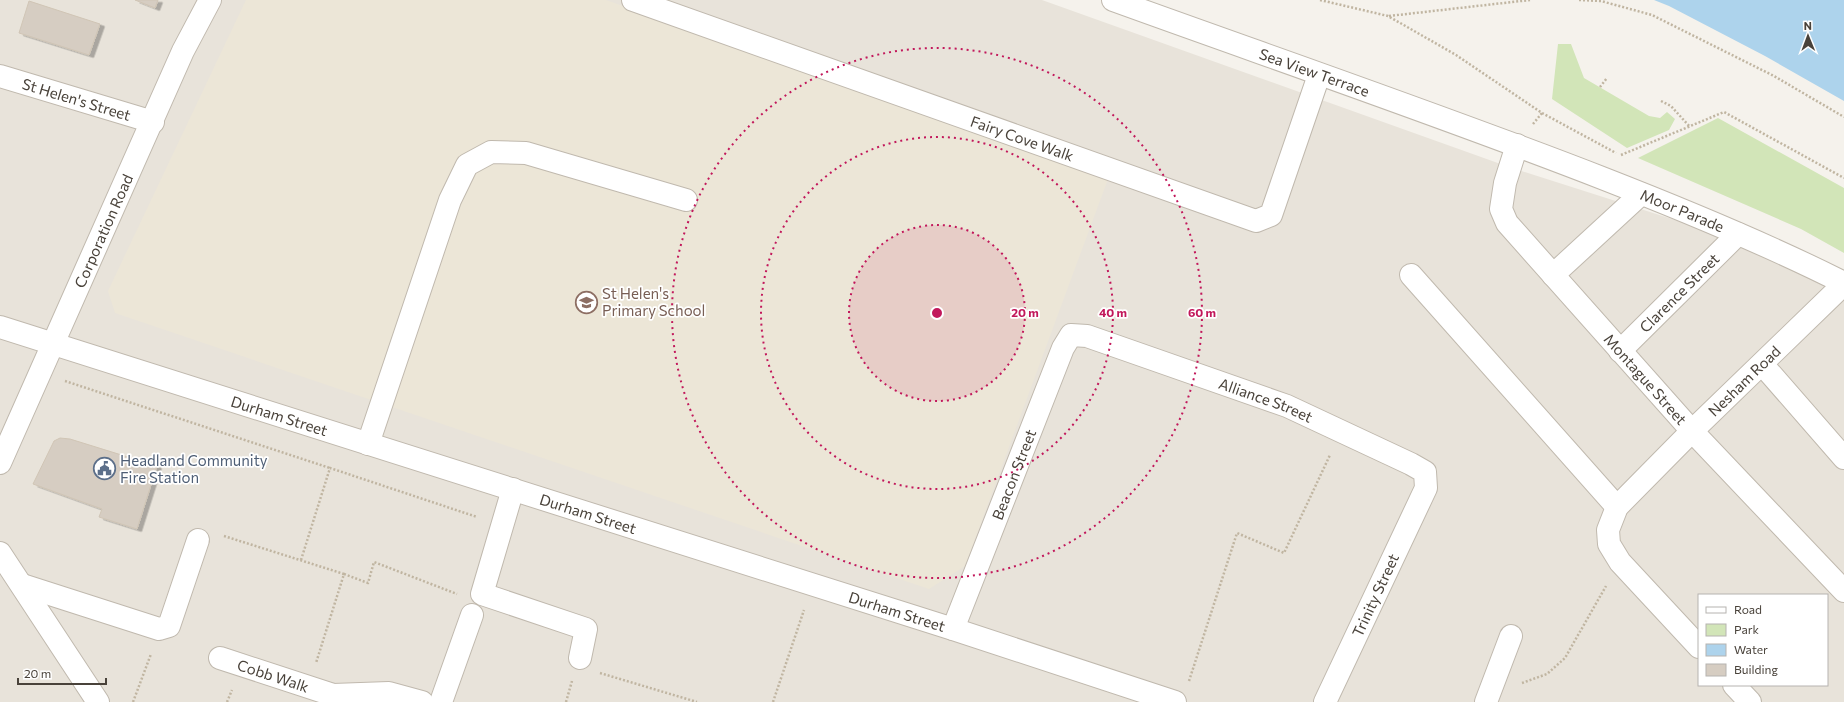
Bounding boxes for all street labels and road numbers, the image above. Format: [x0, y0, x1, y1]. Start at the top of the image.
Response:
street label: Sea View Terrace [1257, 44, 1372, 100]
street label: St Helen's Street [20, 74, 133, 124]
street label: Fairy Cove Walk [968, 112, 1076, 165]
street label: Corporation Road [70, 171, 136, 290]
street label: Moor Parade [1638, 185, 1727, 235]
street label: Clarence Street [1635, 249, 1723, 336]
street label: Montague Street [1600, 330, 1691, 428]
street label: Nesham Road [1704, 342, 1784, 420]
street label: Alliance Street [1217, 374, 1316, 426]
street label: Durham Street [229, 392, 330, 439]
street label: Beacon Street [988, 427, 1039, 522]
street label: Durham Street [538, 490, 639, 537]
street label: Trinity Street [1348, 550, 1402, 640]
street label: Durham Street [846, 588, 948, 635]
street label: Cobb Walk [235, 655, 311, 696]

